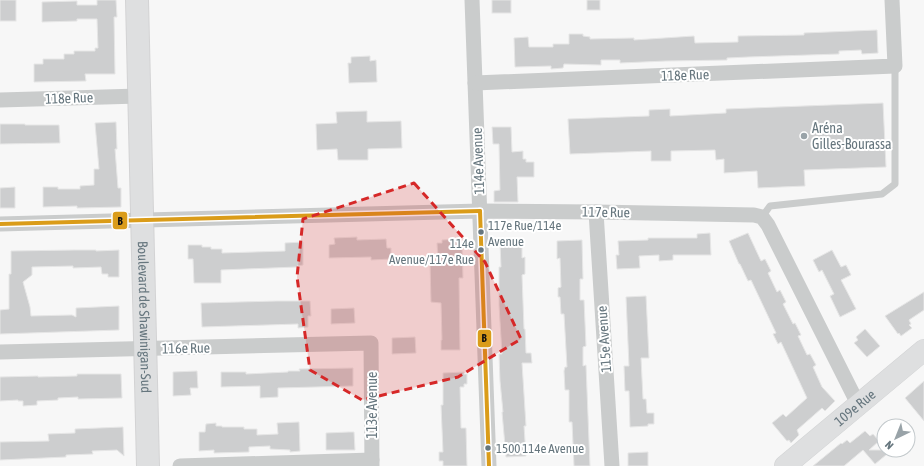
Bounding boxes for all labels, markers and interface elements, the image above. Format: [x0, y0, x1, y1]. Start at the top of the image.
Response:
street label: 118e Rue [661, 66, 709, 84]
street label: 118e Rue [45, 89, 93, 107]
place label: Aréna Gilles-Bourassa [812, 120, 891, 152]
street label: 114e Avenue [469, 127, 487, 195]
marker: Aréna Gilles-Bourassa [799, 131, 809, 141]
street label: 117e Rue [582, 204, 630, 220]
line badge: B [112, 211, 128, 230]
text: B [117, 215, 123, 227]
place label: 117e Rue/114e Avenue [488, 218, 561, 249]
marker: 117e Rue/114e Avenue [476, 227, 486, 237]
place label: 114e Avenue/117e Rue [389, 236, 474, 267]
street label: Boulevard de Shawinigan-Sud [135, 241, 154, 393]
marker: 114e Avenue/117e Rue [476, 245, 486, 255]
street label: 115e Avenue [594, 305, 614, 373]
line badge: B [477, 329, 492, 348]
text: B [481, 332, 487, 344]
street label: 116e Rue [162, 340, 210, 356]
street label: 113e Avenue [364, 372, 380, 438]
street label: 109e Rue [831, 386, 878, 429]
north arrow [876, 418, 916, 458]
text: N [883, 439, 896, 452]
place label: 1500 114e Avenue [496, 441, 584, 456]
marker: 1500 114e Avenue [483, 443, 493, 453]

